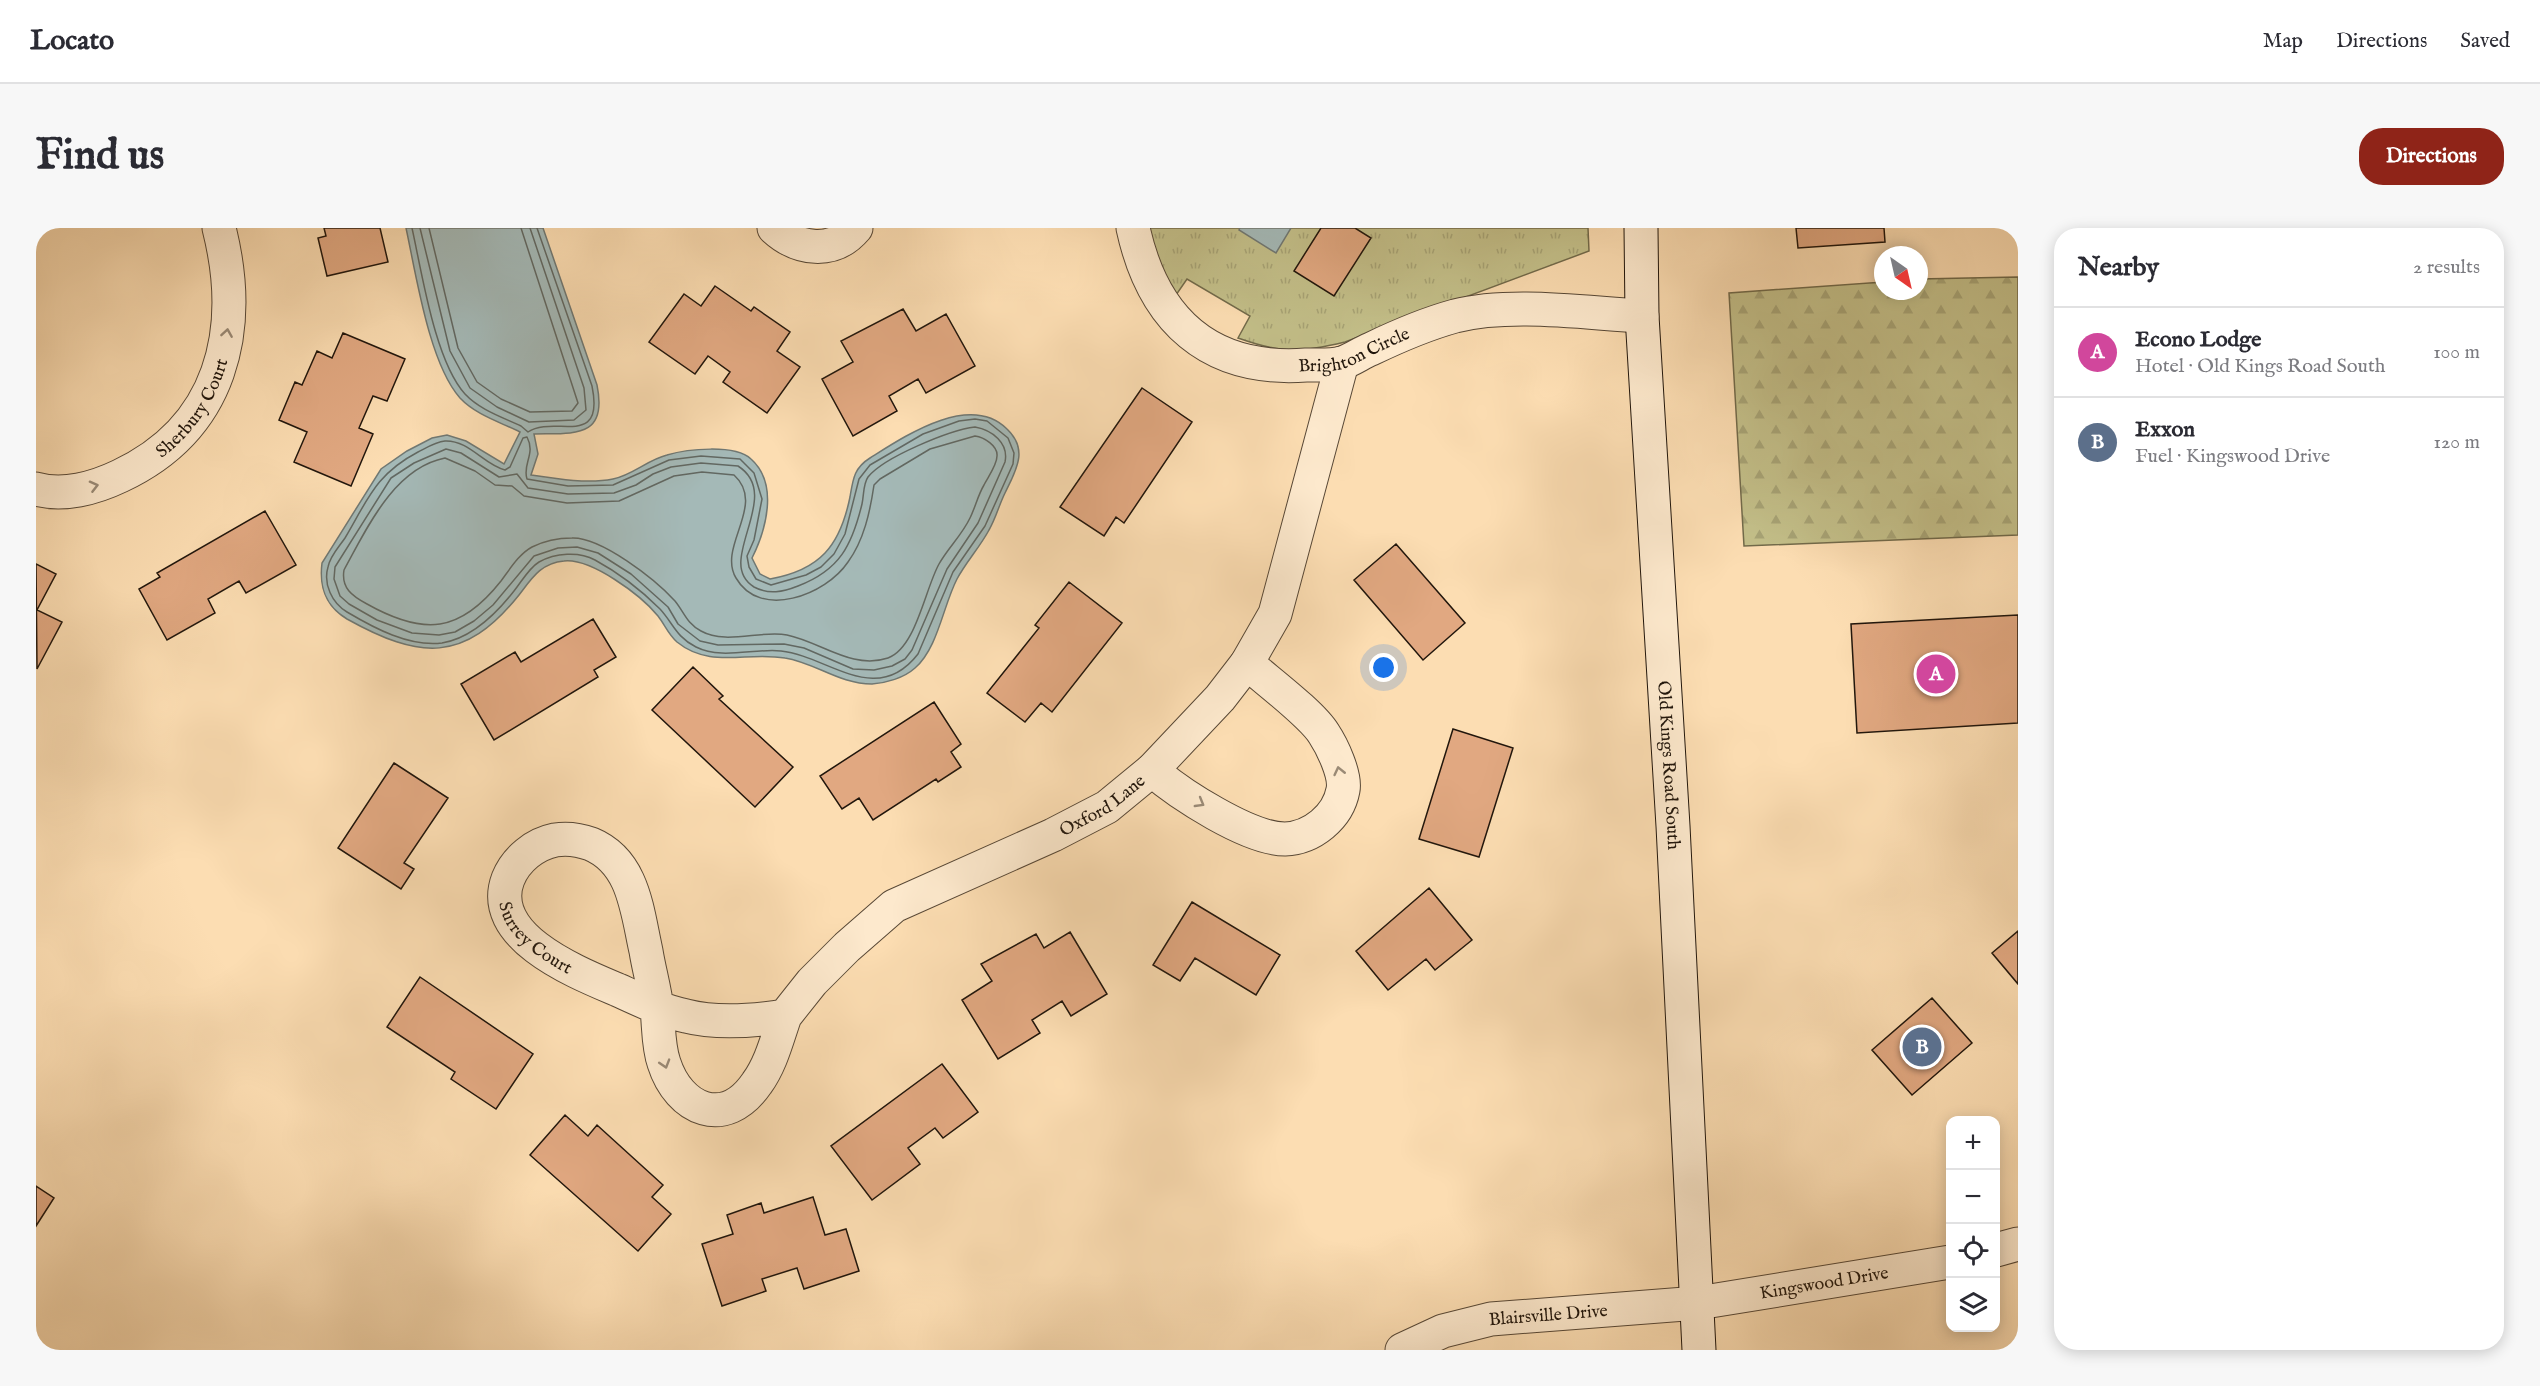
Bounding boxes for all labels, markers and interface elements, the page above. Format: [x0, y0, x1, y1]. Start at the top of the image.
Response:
text: Locato [30, 24, 114, 59]
text: Map [2263, 28, 2303, 55]
text: Directions [2336, 28, 2427, 55]
text: Saved [2460, 28, 2510, 55]
button: Directions [2359, 128, 2504, 185]
text: Find us [36, 130, 164, 183]
north arrow [1874, 246, 1928, 300]
text: Nearby [2078, 251, 2159, 284]
text: 2 results [2413, 255, 2480, 280]
street label: Brighton Circle [1298, 323, 1413, 378]
text: Econo Lodge [2135, 326, 2261, 354]
one-way arrow [221, 328, 233, 337]
text: A [2091, 340, 2104, 365]
text: 100 m [2433, 340, 2480, 365]
text: Hotel · Old Kings Road South [2135, 354, 2385, 379]
street label: Sherbury Court [152, 356, 234, 464]
text: Exxon [2135, 416, 2195, 444]
text: B [2091, 430, 2104, 455]
text: 120 m [2434, 430, 2480, 455]
text: Fuel · Kingswood Drive [2135, 444, 2330, 469]
one-way arrow [88, 481, 98, 494]
pin: A [1916, 652, 1956, 696]
your location [1369, 653, 1398, 682]
street label: Old Kings Road South [1651, 680, 1684, 851]
one-way arrow [1334, 766, 1347, 776]
street label: Oxford Lane [1056, 770, 1151, 843]
one-way arrow [1194, 796, 1204, 807]
street label: Surrey Court [492, 900, 576, 980]
pin: B [1902, 1024, 1942, 1070]
one-way arrow [658, 1058, 670, 1069]
map controls [1946, 1116, 2000, 1332]
button: + [1946, 1116, 2000, 1170]
button: − [1946, 1170, 2000, 1224]
button: locate [1946, 1224, 2000, 1278]
street label: Kingswood Drive [1758, 1262, 1890, 1306]
button: layers [1946, 1278, 2000, 1332]
street label: Blairsville Drive [1488, 1300, 1609, 1332]

